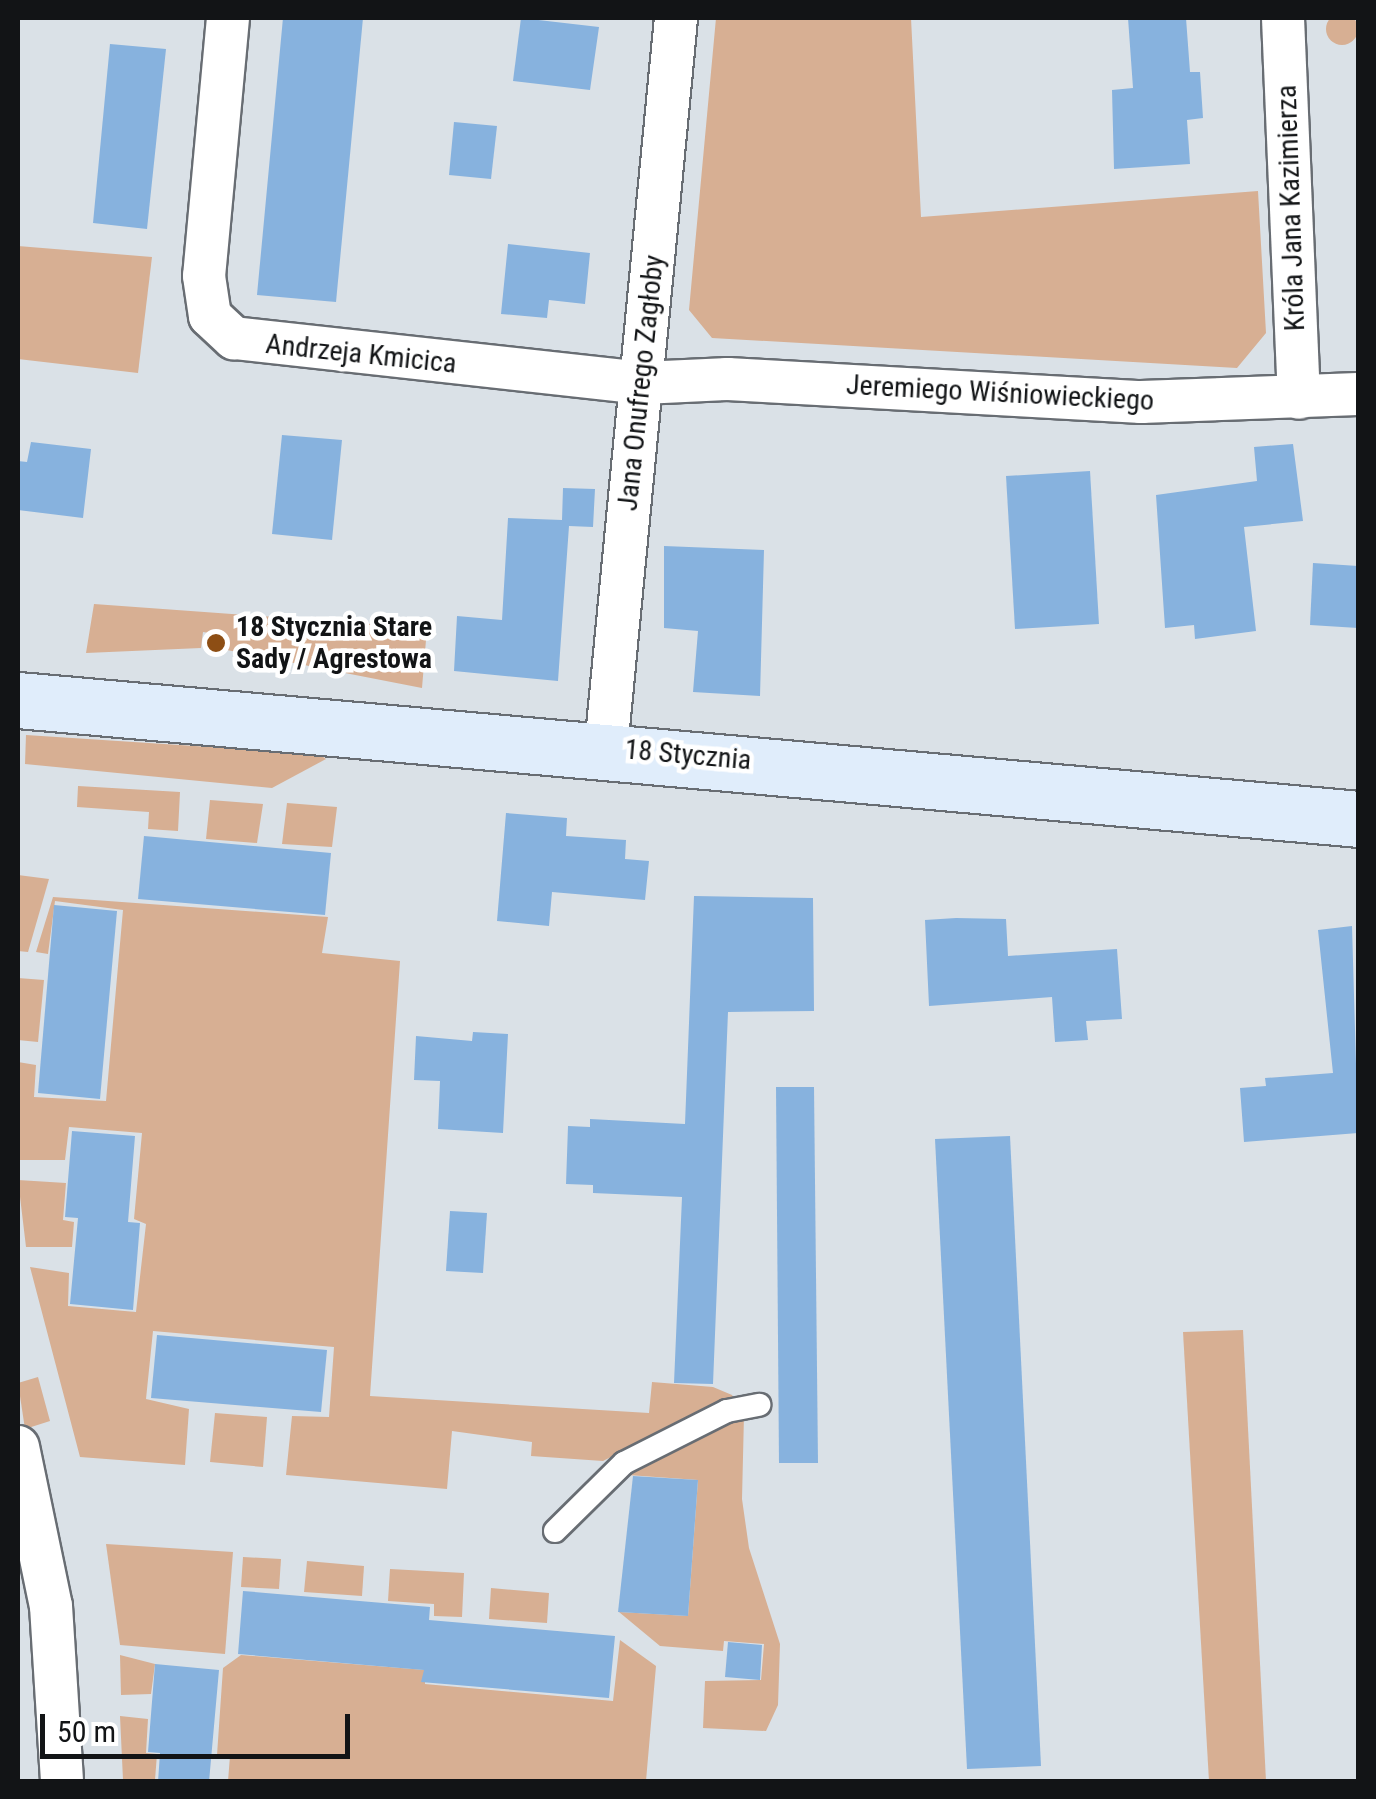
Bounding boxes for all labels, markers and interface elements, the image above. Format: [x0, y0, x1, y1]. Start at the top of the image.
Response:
street label: Króla Jana Kazimierza [1270, 84, 1312, 332]
street label: Jana Onufrego Zagłoby [611, 253, 671, 513]
street label: Andrzeja Kmicica [264, 327, 458, 381]
street label: Jeremiego Wiśniowieckiego [845, 368, 1155, 418]
place label: 18 Stycznia Stare Sady / Agrestowa [236, 610, 432, 676]
marker: 18 Stycznia Stare Sady / Agrestowa [205, 632, 227, 654]
street label: 18 Stycznia [623, 733, 753, 777]
scale bar [45, 1694, 355, 1756]
text: 50 m [57, 1714, 116, 1749]

